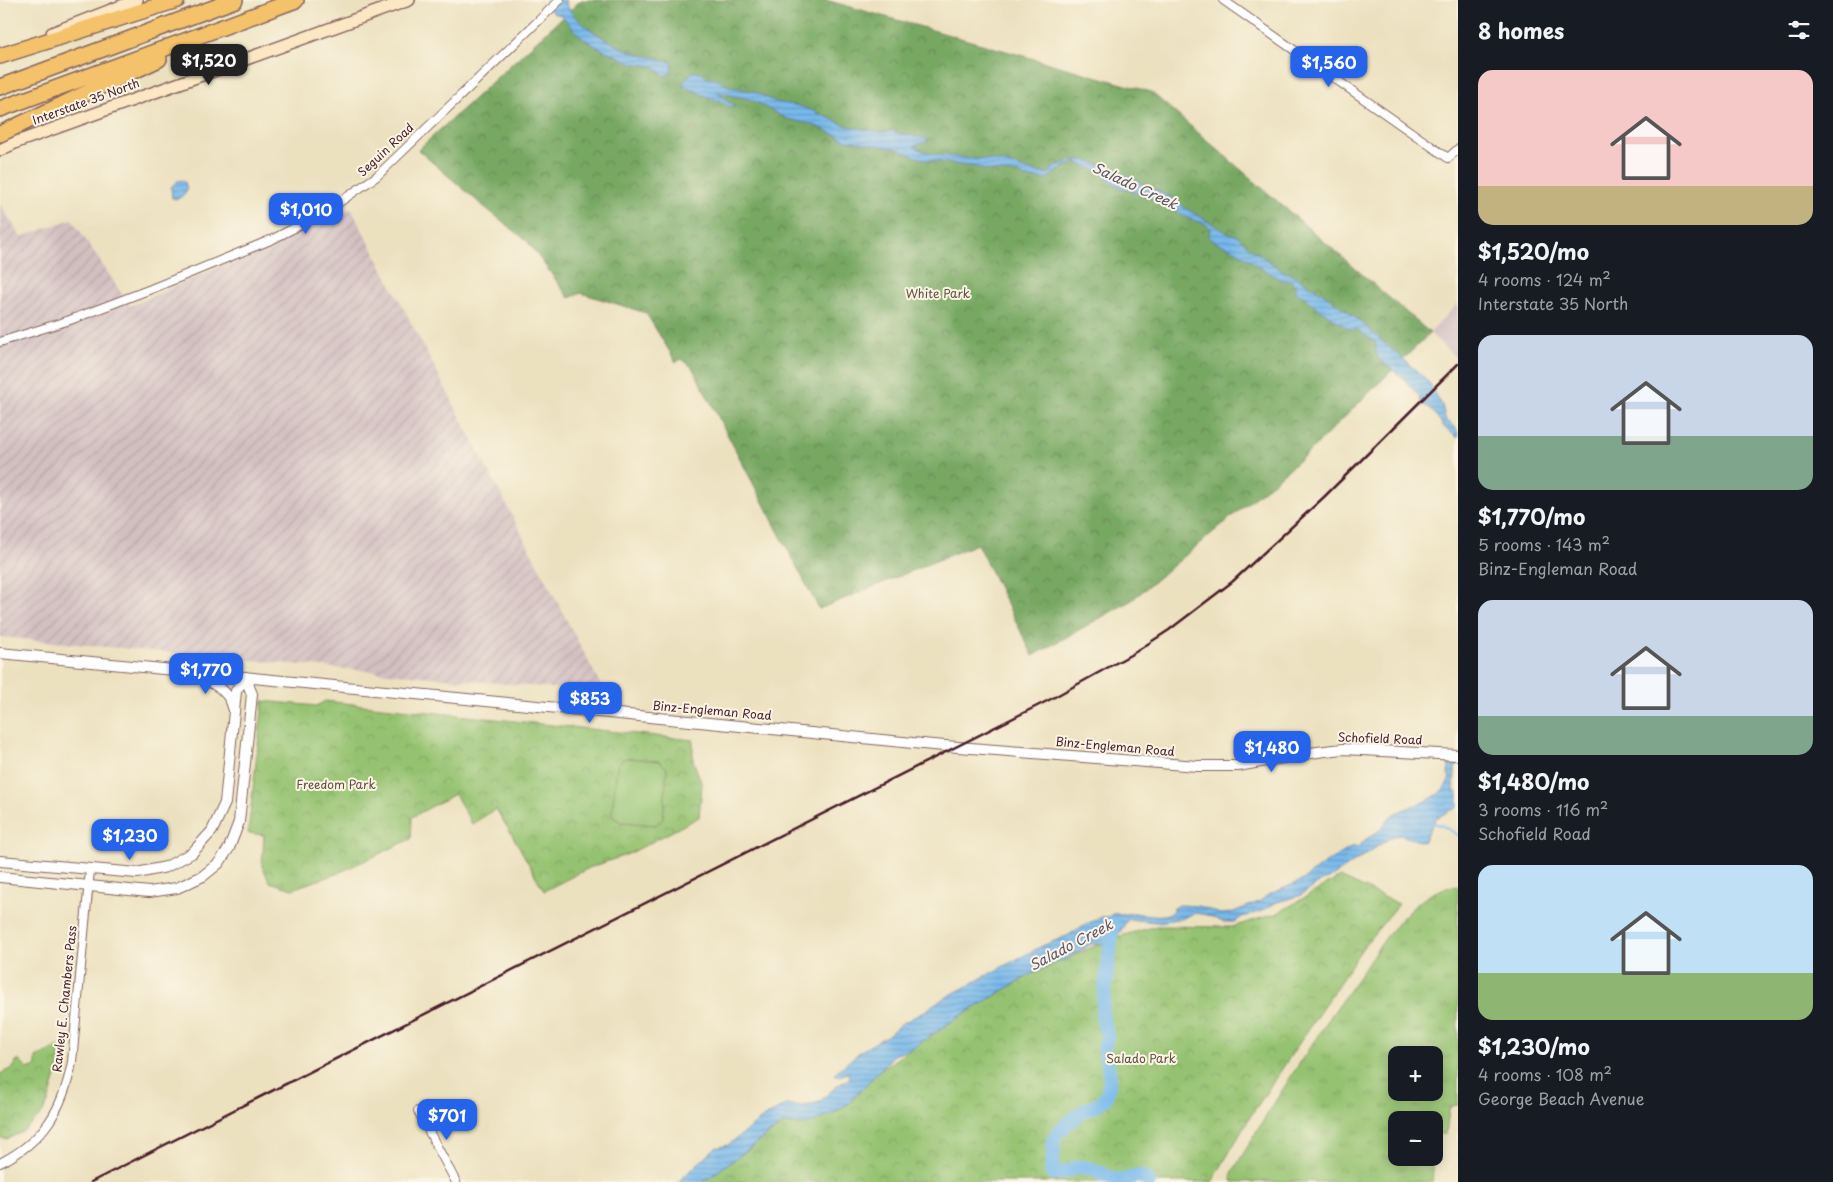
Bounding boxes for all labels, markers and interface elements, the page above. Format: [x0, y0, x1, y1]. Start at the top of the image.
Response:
text: 8 homes [1478, 14, 1564, 46]
icon: filters [1785, 16, 1813, 44]
pin: $1,520 [168, 44, 250, 86]
pin: $1,560 [1288, 46, 1370, 88]
text: $1,520 [182, 48, 236, 72]
text: $1,560 [1301, 50, 1357, 74]
street label: Interstate 35 North [30, 73, 142, 129]
icon: home [1601, 103, 1691, 193]
street label: Seguin Road [353, 118, 417, 180]
water label: Salado Creek [1089, 157, 1183, 215]
pin: $1,010 [265, 192, 347, 235]
text: $1,010 [280, 197, 332, 221]
text: $1,520/mo [1478, 235, 1589, 267]
text: 4 rooms · 124 m² [1478, 267, 1611, 291]
park label: White Park [906, 284, 970, 302]
text: Interstate 35 North [1478, 291, 1628, 315]
icon: home [1601, 368, 1691, 458]
text: $1,770/mo [1478, 500, 1585, 532]
text: 5 rooms · 143 m² [1478, 532, 1610, 556]
text: Binz-Engleman Road [1478, 556, 1637, 580]
icon: home [1601, 633, 1691, 723]
pin: $1,770 [165, 652, 247, 695]
text: $1,770 [180, 657, 232, 681]
pin: $853 [560, 682, 620, 724]
text: $853 [570, 686, 610, 710]
street label: Binz-Engleman Road [652, 696, 772, 724]
street label: Schofield Road [1337, 728, 1423, 748]
pin: $1,480 [1231, 730, 1313, 773]
street label: Binz-Engleman Road [1055, 732, 1175, 760]
text: $1,480 [1245, 735, 1299, 759]
text: $1,480/mo [1478, 765, 1589, 797]
park label: Freedom Park [296, 775, 376, 793]
text: 3 rooms · 116 m² [1478, 797, 1608, 821]
pin: $1,230 [89, 818, 171, 861]
text: Schofield Road [1478, 821, 1591, 845]
text: $1,230 [102, 823, 158, 847]
icon: home [1601, 898, 1691, 988]
water label: Salado Creek [1025, 913, 1118, 975]
street label: Rawley E. Chambers Pass [47, 924, 81, 1073]
text: $1,230/mo [1478, 1030, 1590, 1062]
map controls [1388, 1046, 1443, 1166]
button: + [1388, 1046, 1443, 1101]
park label: Salado Park [1106, 1049, 1176, 1067]
text: 4 rooms · 108 m² [1478, 1062, 1612, 1086]
text: George Beach Avenue [1478, 1086, 1644, 1110]
pin: $701 [417, 1098, 477, 1141]
text: $701 [428, 1103, 466, 1127]
button: − [1388, 1111, 1443, 1166]

